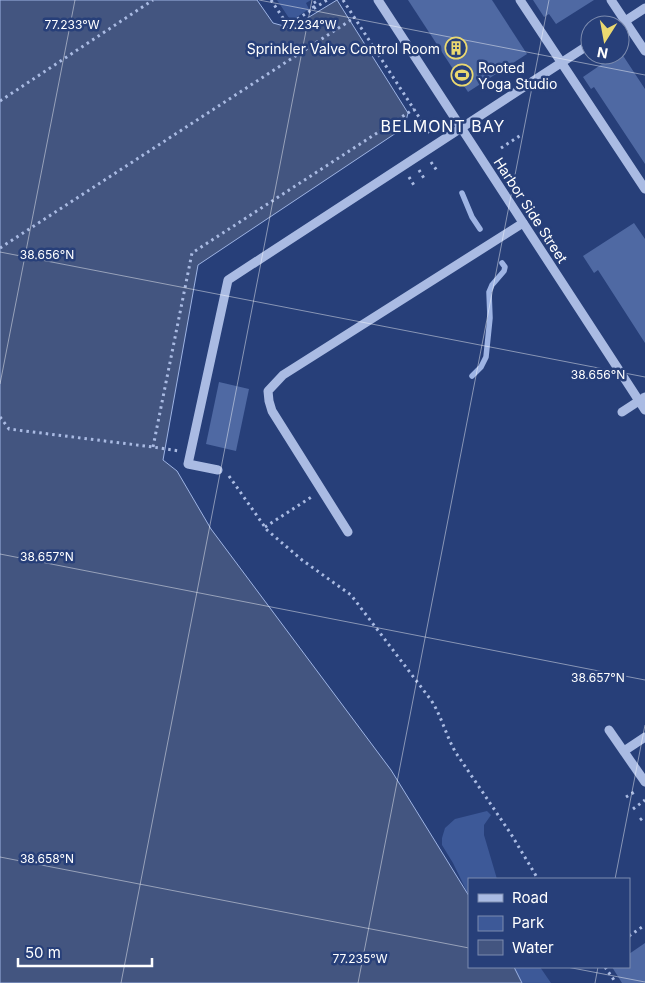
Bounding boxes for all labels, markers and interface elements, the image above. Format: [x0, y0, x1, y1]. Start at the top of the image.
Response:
north arrow [580, 15, 630, 65]
text: 77.233°W [44, 17, 100, 32]
text: 77.234°W [281, 17, 337, 32]
building icon: Sprinkler Valve Control Room [444, 36, 468, 60]
place label: Sprinkler Valve Control Room [247, 40, 440, 57]
text: N [596, 44, 609, 63]
place label: Rooted Yoga Studio [478, 59, 557, 92]
sports icon: Rooted Yoga Studio [450, 63, 474, 87]
district label: BELMONT BAY [381, 116, 505, 136]
street label: Harbor Side Street [491, 154, 572, 266]
text: 38.656°N [20, 247, 74, 262]
text: 38.656°N [571, 367, 625, 382]
text: 38.657°N [20, 549, 74, 564]
text: 38.657°N [571, 670, 625, 685]
text: 38.658°N [20, 851, 74, 866]
legend [468, 878, 630, 968]
text: Road [512, 888, 548, 907]
text: Park [512, 913, 545, 932]
scale bar [18, 936, 151, 968]
text: Water [512, 938, 554, 957]
text: 50 m [25, 943, 61, 962]
text: 77.235°W [332, 951, 388, 966]

